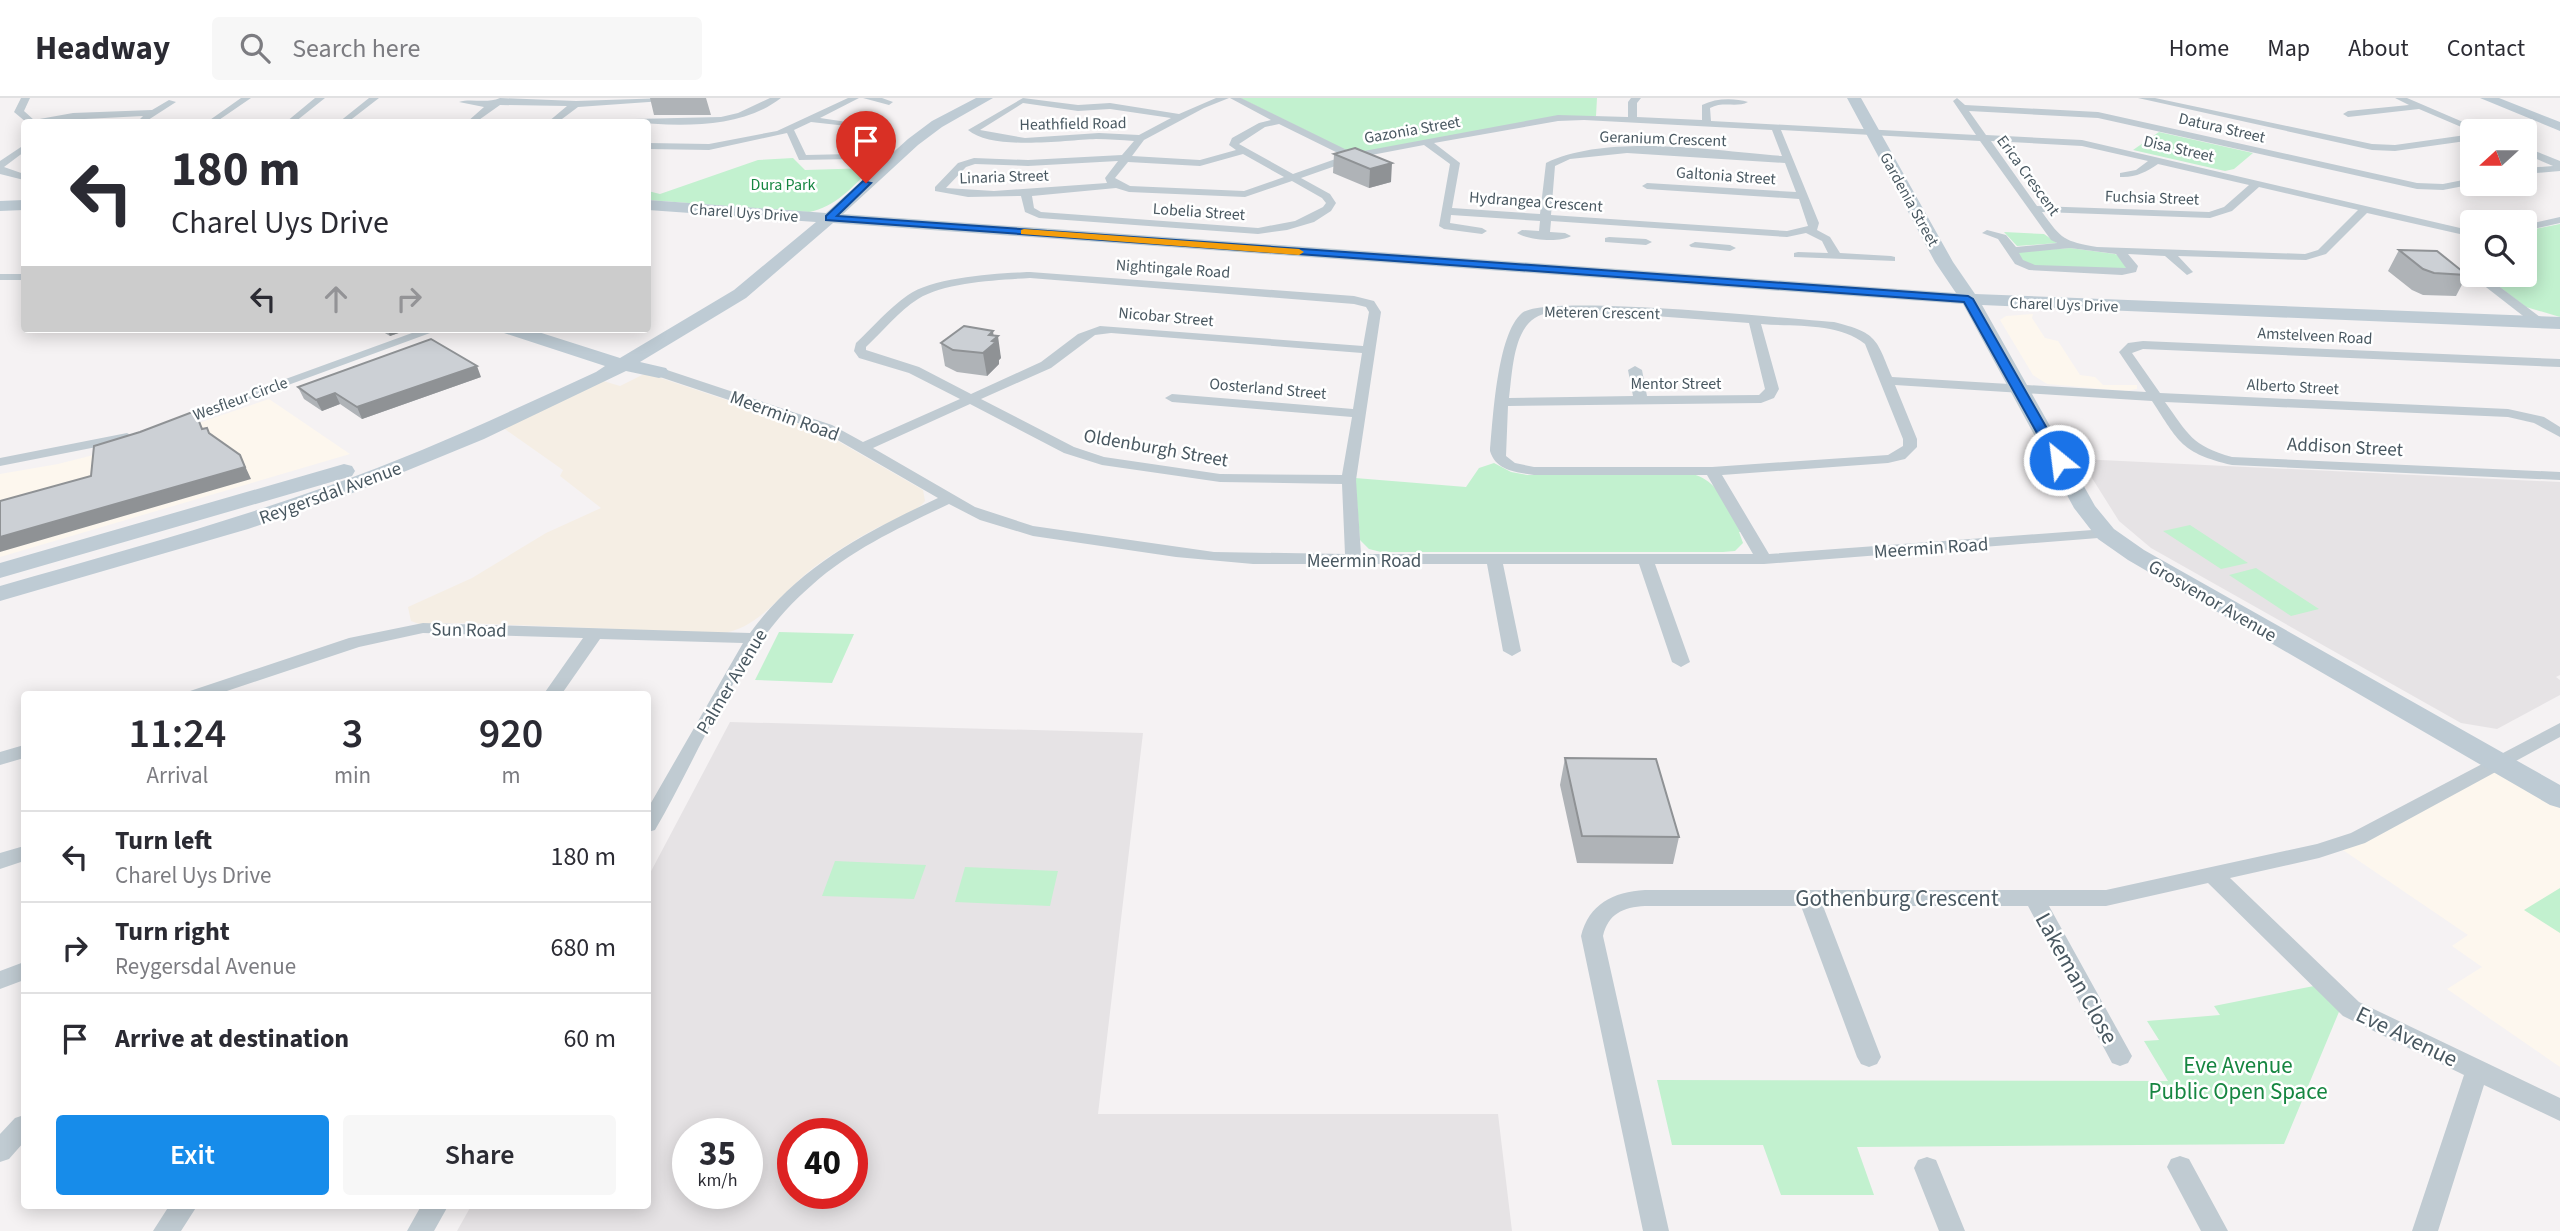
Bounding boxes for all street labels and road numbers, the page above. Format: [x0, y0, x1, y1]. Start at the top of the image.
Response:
street label: Datura Street [2176, 107, 2268, 149]
street label: Gazonia Street [1362, 111, 1463, 149]
street label: Heathfield Road [1019, 112, 1127, 136]
street label: Geranium Crescent [1599, 126, 1727, 152]
street label: Disa Street [2141, 130, 2217, 168]
street label: Erica Crescent [1992, 131, 2065, 221]
street label: Gardenia Street [1874, 149, 1944, 251]
street label: Galtonia Street [1675, 162, 1777, 190]
street label: Linaria Street [959, 164, 1050, 190]
street label: Fuchsia Street [2104, 185, 2200, 211]
street label: Hydrangea Crescent [1468, 186, 1604, 218]
street label: Charel Uys Drive [689, 198, 799, 228]
street label: Lobelia Street [1152, 198, 1246, 226]
street label: Nightingale Road [1115, 254, 1231, 284]
street label: Charel Uys Drive [2009, 292, 2119, 318]
street label: Meteren Crescent [1544, 301, 1661, 325]
street label: Nicobar Street [1117, 302, 1215, 332]
street label: Amstelveen Road [2257, 322, 2373, 350]
street label: Wesfleur Circle [190, 372, 291, 426]
street label: Oosterland Street [1208, 373, 1328, 405]
street label: Mentor Street [1630, 373, 1722, 395]
street label: Alberto Street [2246, 374, 2340, 400]
street label: Meermin Road [726, 384, 843, 449]
street label: Oldenburgh Street [1081, 422, 1231, 475]
street label: Addison Street [2286, 431, 2404, 464]
street label: Reygersdal Avenue [256, 455, 405, 532]
street label: Meermin Road [1873, 531, 1989, 566]
street label: Meermin Road [1307, 548, 1421, 575]
street label: Grosvenor Avenue [2143, 554, 2281, 649]
street label: Sun Road [431, 616, 507, 645]
street label: Palmer Avenue [690, 624, 774, 740]
street label: Gothenburg Crescent [1795, 882, 1999, 915]
street label: Lakeman Close [2027, 907, 2126, 1050]
street label: Eve Avenue [2350, 998, 2463, 1075]

